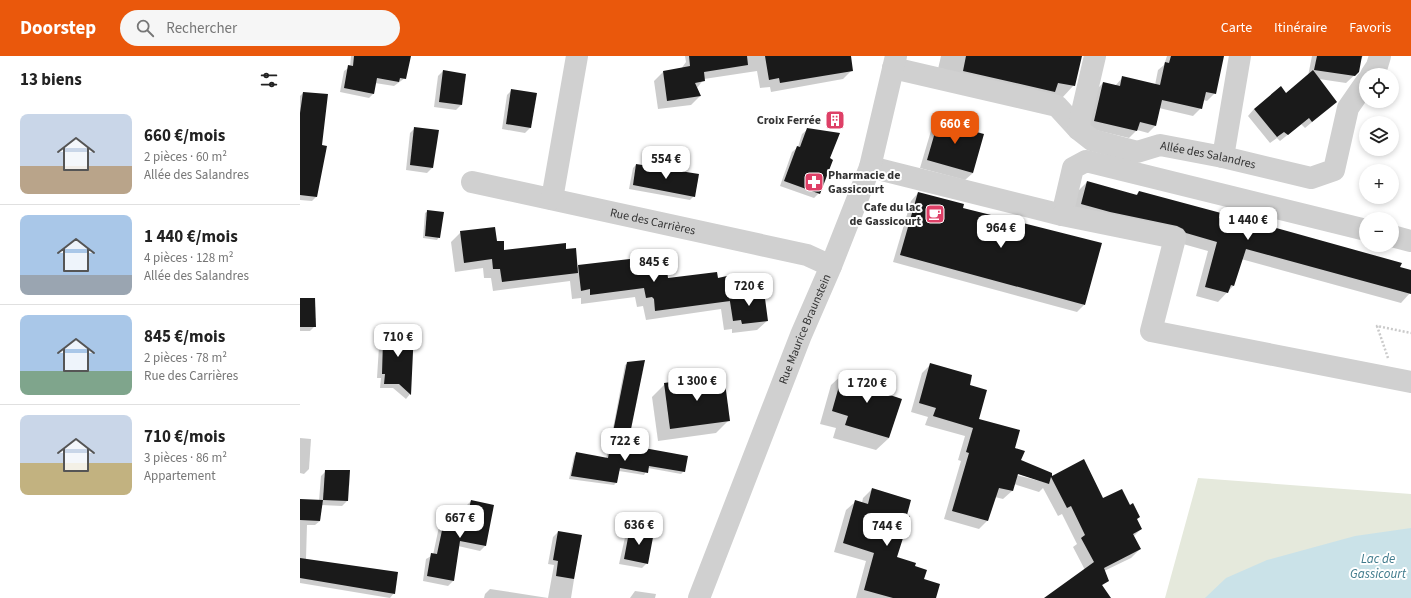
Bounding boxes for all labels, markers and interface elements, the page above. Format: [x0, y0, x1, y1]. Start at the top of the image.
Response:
search box [120, 10, 400, 46]
text: Doorstep [20, 15, 96, 42]
icon: search [134, 17, 156, 39]
text: Rechercher [166, 18, 237, 39]
text: Carte [1221, 18, 1252, 38]
text: Itinéraire [1274, 18, 1327, 38]
text: Favoris [1349, 18, 1391, 38]
text: 13 biens [20, 68, 82, 92]
map controls [1359, 68, 1399, 252]
button: locate [1359, 68, 1399, 108]
icon: filters [258, 69, 280, 91]
building icon: Croix Ferrée [824, 109, 846, 131]
pin: 660 € [927, 111, 983, 145]
place label: Croix Ferrée [757, 112, 821, 129]
text: 660 € [940, 115, 970, 133]
button: layers [1359, 116, 1399, 156]
text: 660 €/mois [144, 124, 225, 148]
icon: home [52, 130, 100, 178]
street label: Allée des Salandres [1159, 137, 1257, 174]
pin: 554 € [638, 146, 694, 180]
text: 2 pièces · 60 m² [144, 148, 227, 166]
text: 554 € [651, 150, 681, 168]
button: + [1359, 164, 1399, 204]
text: Allée des Salandres [144, 166, 249, 184]
place label: Pharmacie de Gassicourt [828, 167, 900, 198]
pharmacy icon: Pharmacie de Gassicourt [803, 171, 825, 193]
place label: Cafe du lac de Gassicourt [849, 199, 921, 230]
cafe icon: Cafe du lac de Gassicourt [924, 203, 946, 225]
street label: Rue des Carrières [608, 204, 697, 239]
pin: 1 440 € [1211, 207, 1285, 241]
text: 1 440 € [1228, 211, 1268, 229]
button: − [1359, 212, 1399, 252]
pin: 964 € [973, 215, 1029, 249]
text: 964 € [986, 219, 1016, 237]
text: 1 440 €/mois [144, 225, 238, 249]
icon: home [52, 231, 100, 279]
text: 4 pièces · 128 m² [144, 249, 233, 267]
pin: 845 € [626, 249, 682, 283]
text: 845 € [639, 253, 669, 271]
text: Allée des Salandres [144, 267, 249, 285]
street label: Rue Maurice Braunstein [775, 271, 836, 387]
pin: 720 € [721, 273, 777, 307]
text: 720 € [734, 277, 764, 295]
pin: 710 € [370, 324, 426, 358]
text: 845 €/mois [144, 325, 225, 349]
text: 710 € [383, 328, 413, 346]
icon: home [52, 331, 100, 379]
text: 2 pièces · 78 m² [144, 349, 227, 367]
text: Rue des Carrières [144, 367, 238, 385]
pin: 1 300 € [660, 368, 734, 402]
pin: 1 720 € [830, 370, 904, 404]
text: 1 300 € [677, 372, 717, 390]
text: 1 720 € [847, 374, 887, 392]
text: 710 €/mois [144, 425, 225, 449]
pin: 722 € [597, 428, 653, 462]
icon: home [52, 431, 100, 479]
text: 722 € [610, 432, 640, 450]
text: 3 pièces · 86 m² [144, 449, 227, 467]
text: Appartement [144, 467, 216, 485]
pin: 667 € [432, 505, 488, 539]
text: 667 € [445, 509, 475, 527]
pin: 636 € [611, 512, 667, 546]
pin: 744 € [859, 513, 915, 547]
text: 636 € [624, 516, 654, 534]
text: 744 € [872, 517, 902, 535]
water label: Lac de Gassicourt [1350, 550, 1407, 583]

